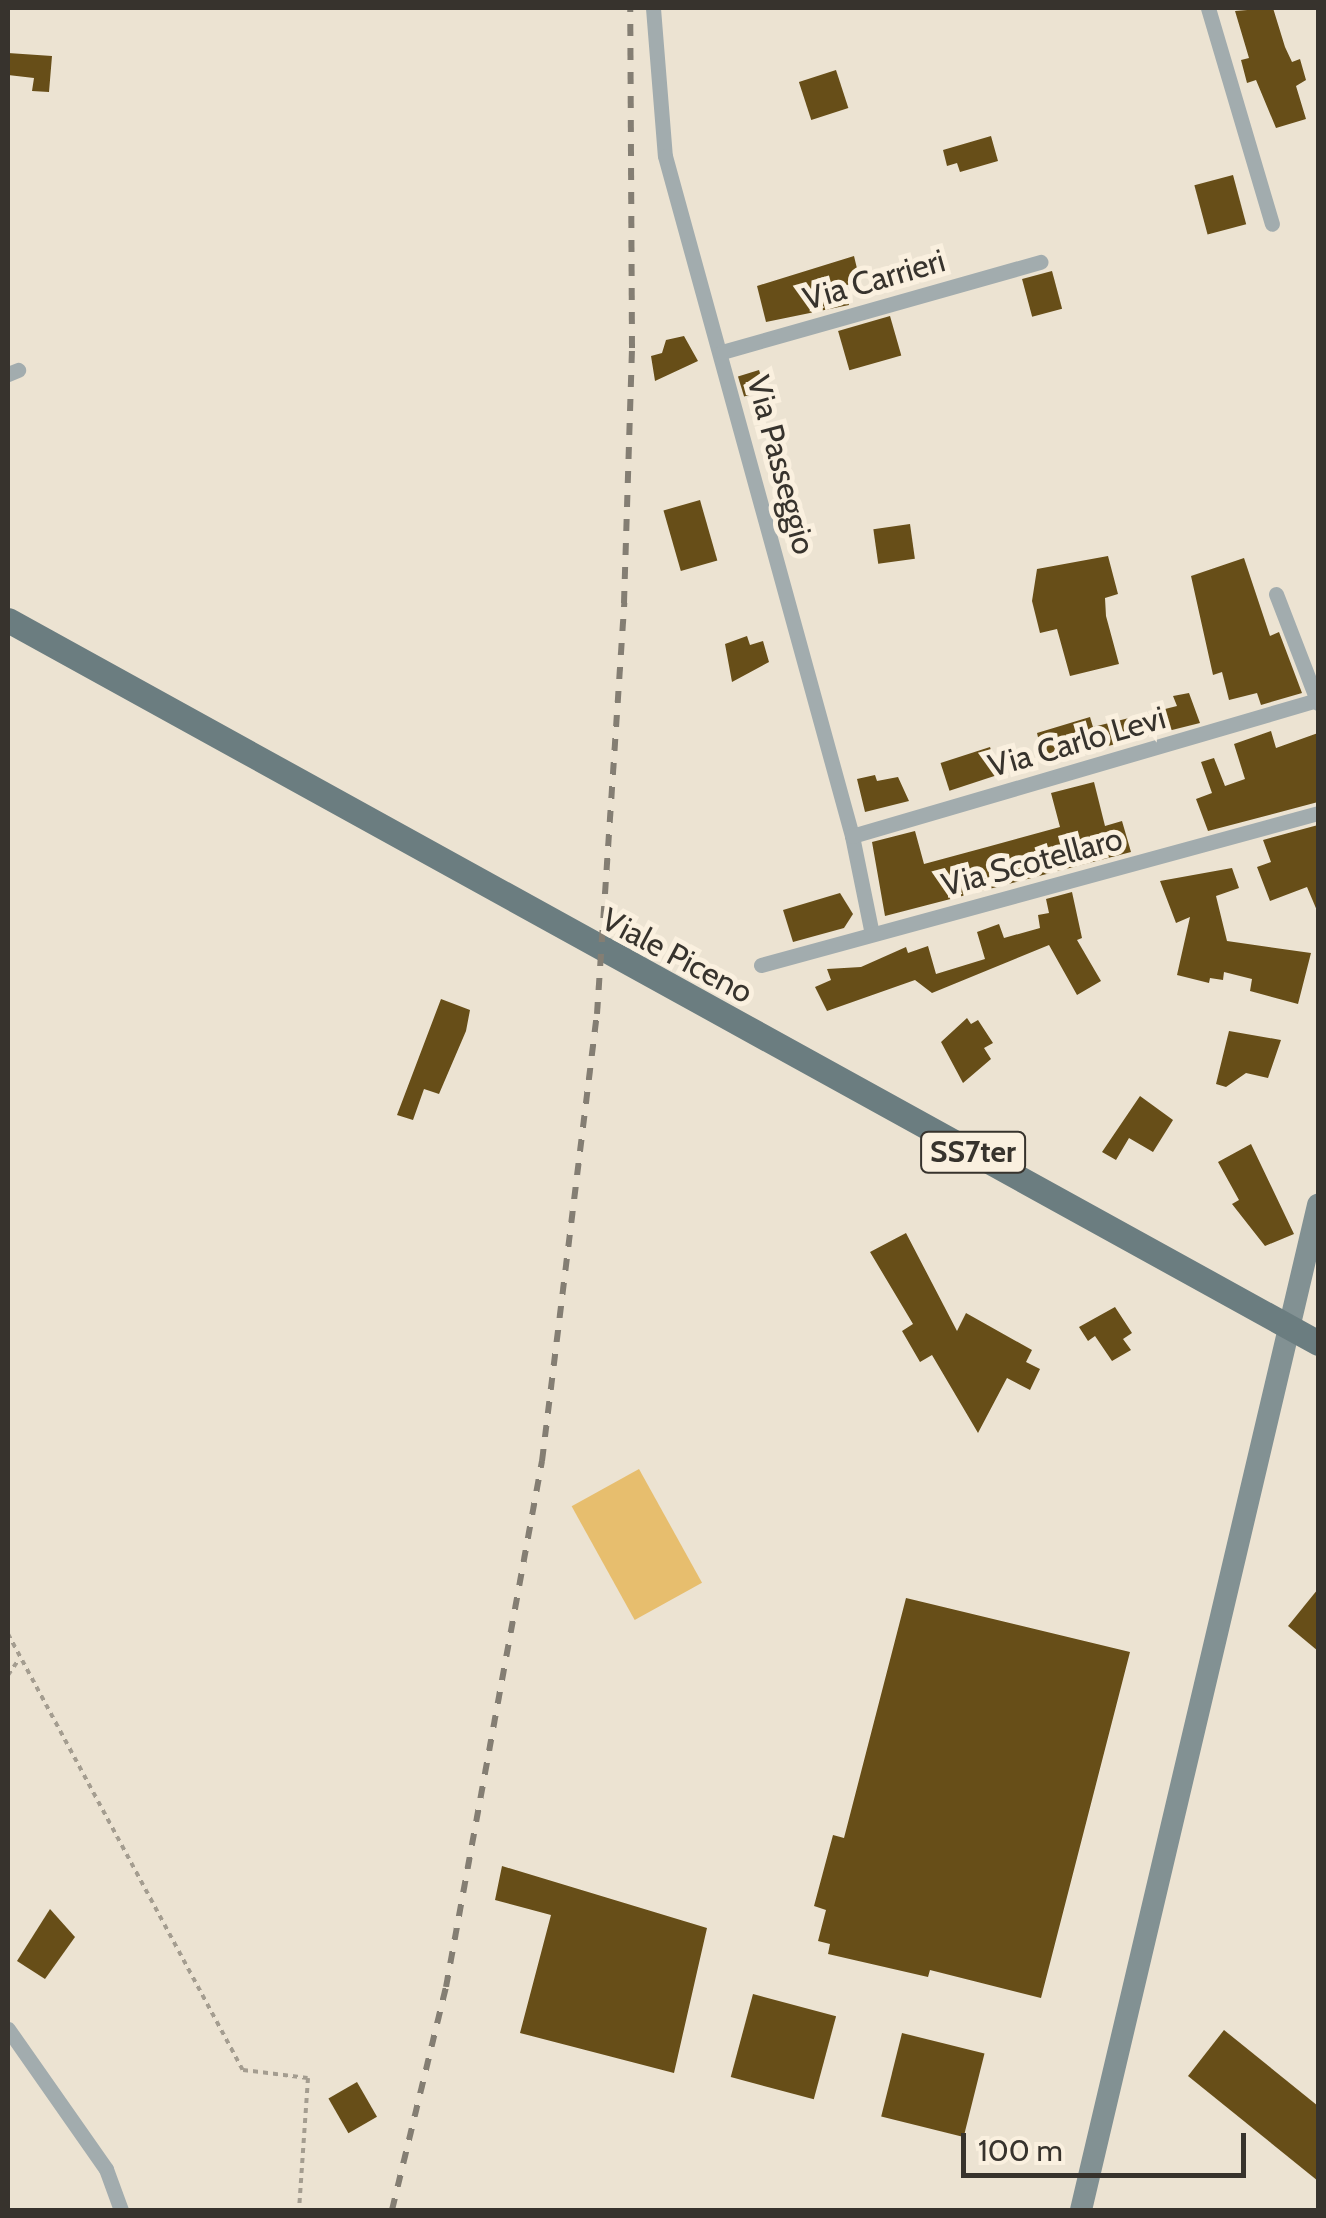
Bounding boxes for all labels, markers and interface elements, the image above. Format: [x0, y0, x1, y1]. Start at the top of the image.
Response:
street label: Via Carrieri [799, 241, 949, 319]
street label: Via Passeggio [739, 372, 823, 558]
street label: Via Carlo Levi [984, 698, 1170, 786]
street label: Via Scotellaro [937, 819, 1127, 905]
street label: Viale Piceno [595, 900, 759, 1012]
road number: SS7ter [918, 1127, 1028, 1177]
scale bar [966, 2113, 1251, 2175]
text: 100 m [978, 2132, 1063, 2169]

